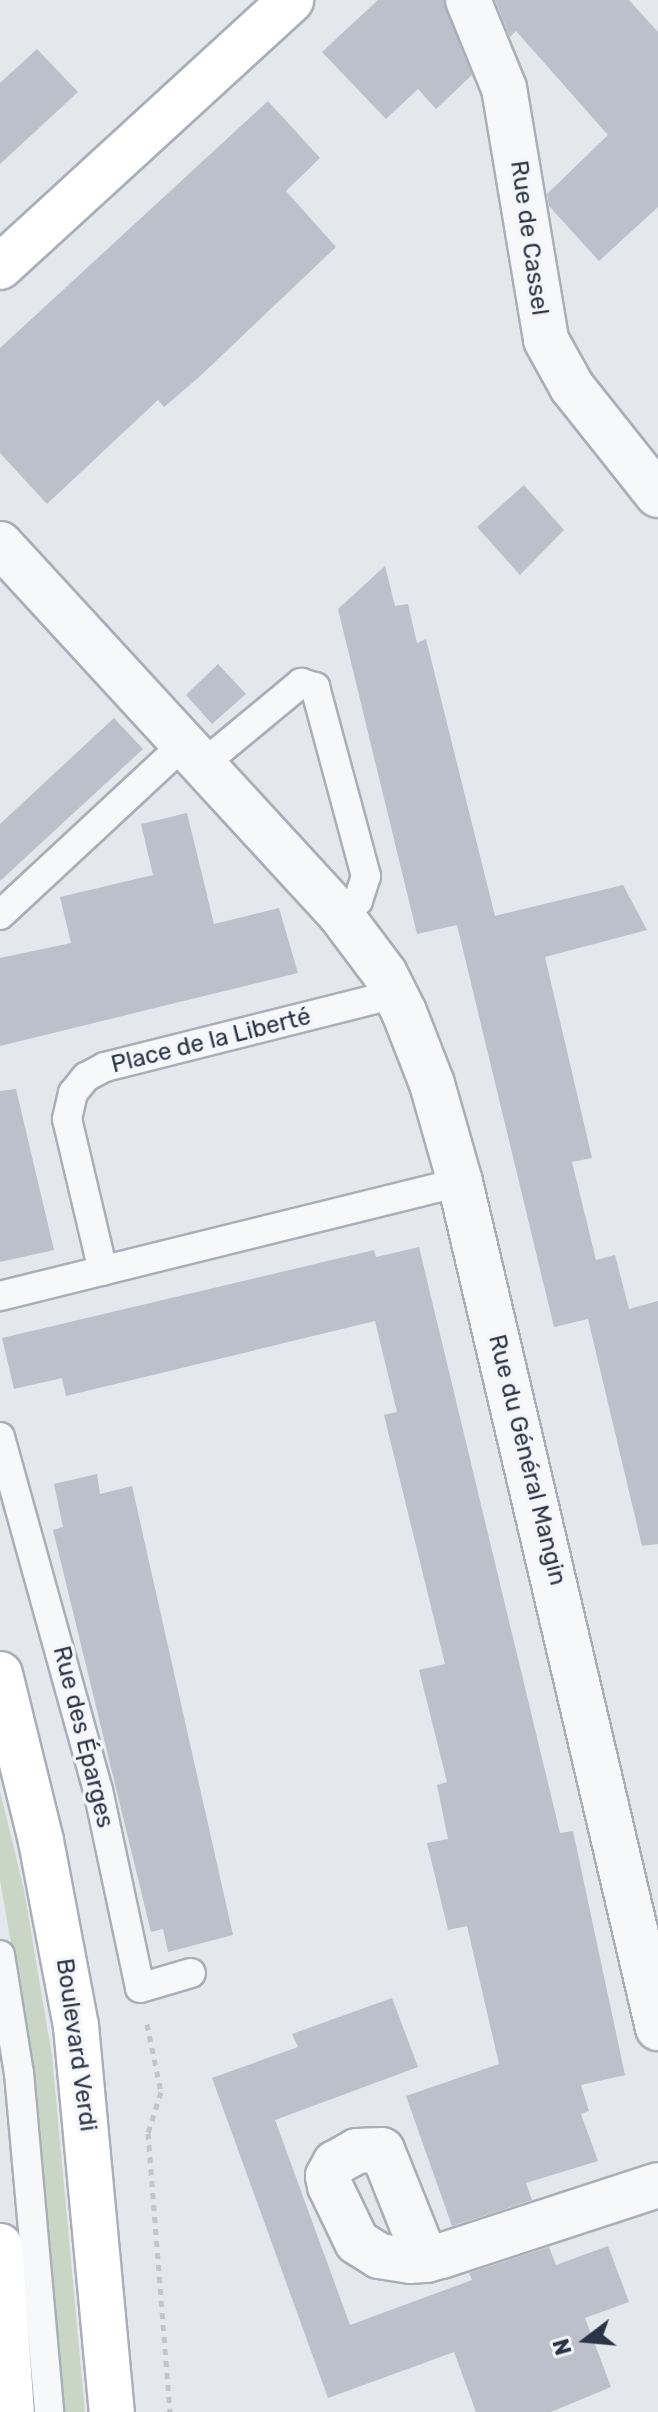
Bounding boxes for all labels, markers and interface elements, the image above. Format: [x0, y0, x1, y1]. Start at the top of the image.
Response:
street label: Rue de Cassel [504, 159, 554, 317]
street label: Place de la Liberté [108, 1002, 314, 1080]
street label: Rue du Général Mangin [482, 1332, 572, 1588]
street label: Rue des Éparges [46, 1643, 120, 1831]
street label: Boulevard Verdi [50, 1956, 102, 2134]
north arrow [546, 2300, 626, 2380]
text: N [547, 2335, 578, 2358]

